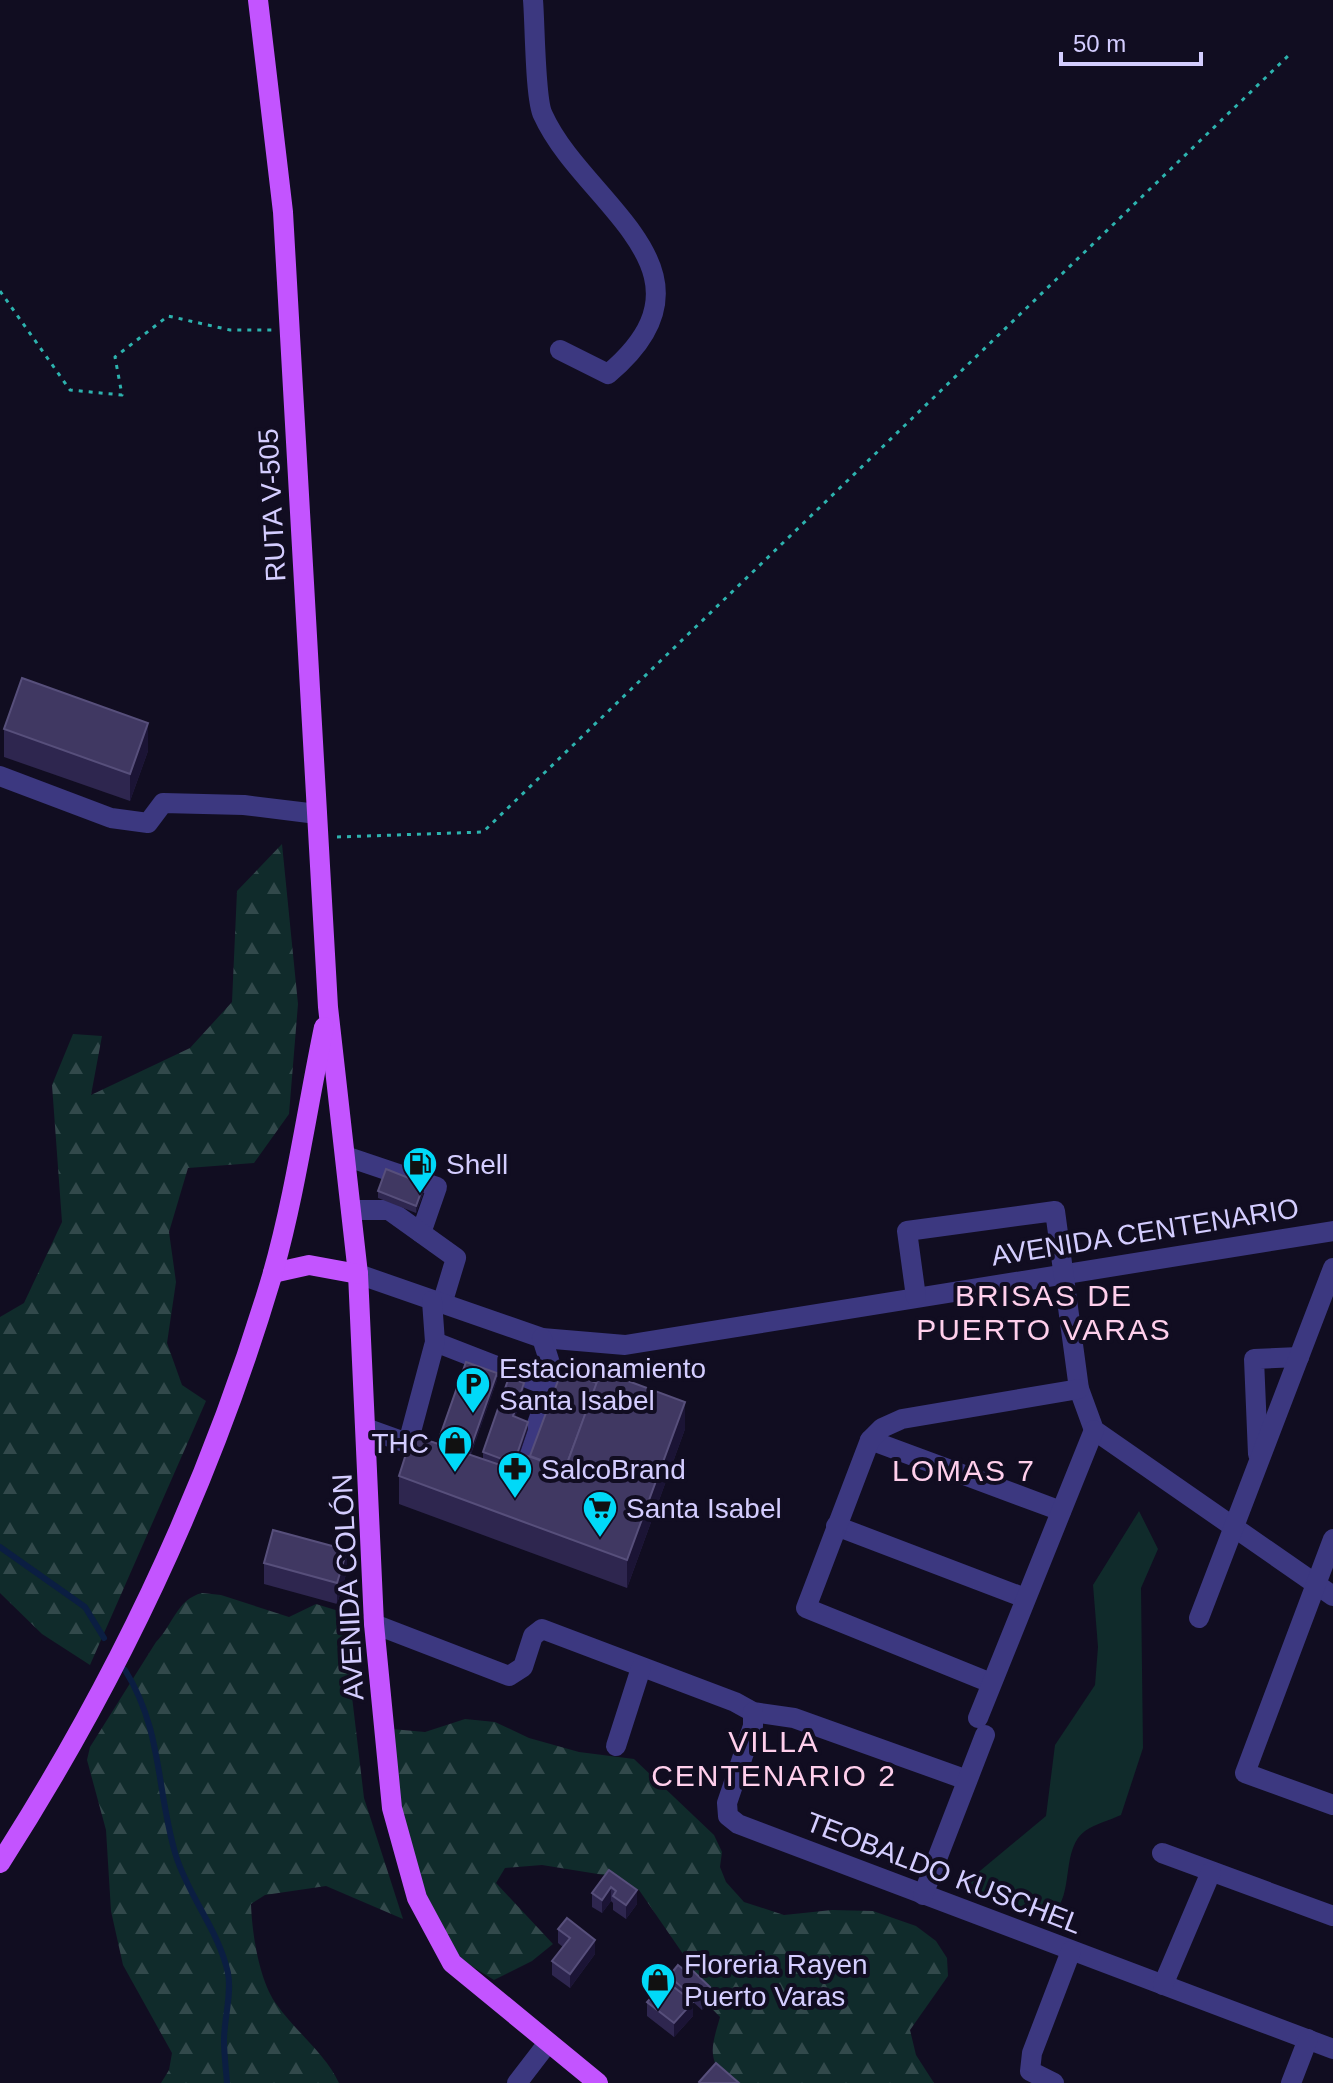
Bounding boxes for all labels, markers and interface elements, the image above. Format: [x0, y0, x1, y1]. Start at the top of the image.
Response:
scale bar [1061, 16, 1201, 66]
text: 50 m [1073, 30, 1126, 57]
street label: RUTA V-505 [253, 428, 291, 582]
fuel station icon: Shell [401, 1145, 439, 1195]
place label: Shell [446, 1149, 508, 1180]
street label: AVENIDA CENTENARIO [989, 1192, 1301, 1272]
district label: BRISAS DE PUERTO VARAS [916, 1279, 1172, 1346]
place label: Estacionamiento Santa Isabel [499, 1353, 706, 1416]
parking icon: Estacionamiento Santa Isabel [454, 1365, 492, 1415]
shop icon: THC [436, 1424, 474, 1474]
place label: THC [371, 1428, 429, 1459]
pharmacy icon: SalcoBrand [496, 1450, 534, 1500]
place label: SalcoBrand [541, 1454, 686, 1485]
district label: LOMAS 7 [892, 1454, 1036, 1487]
street label: AVENIDA COLÓN [327, 1473, 369, 1701]
supermarket icon: Santa Isabel [581, 1489, 619, 1539]
place label: Santa Isabel [626, 1493, 782, 1524]
district label: VILLA CENTENARIO 2 [651, 1725, 897, 1792]
street label: TEOBALDO KUSCHEL [802, 1806, 1086, 1940]
place label: Floreria Rayen Puerto Varas [684, 1949, 868, 2012]
shop icon: Floreria Rayen Puerto Varas [639, 1961, 677, 2011]

